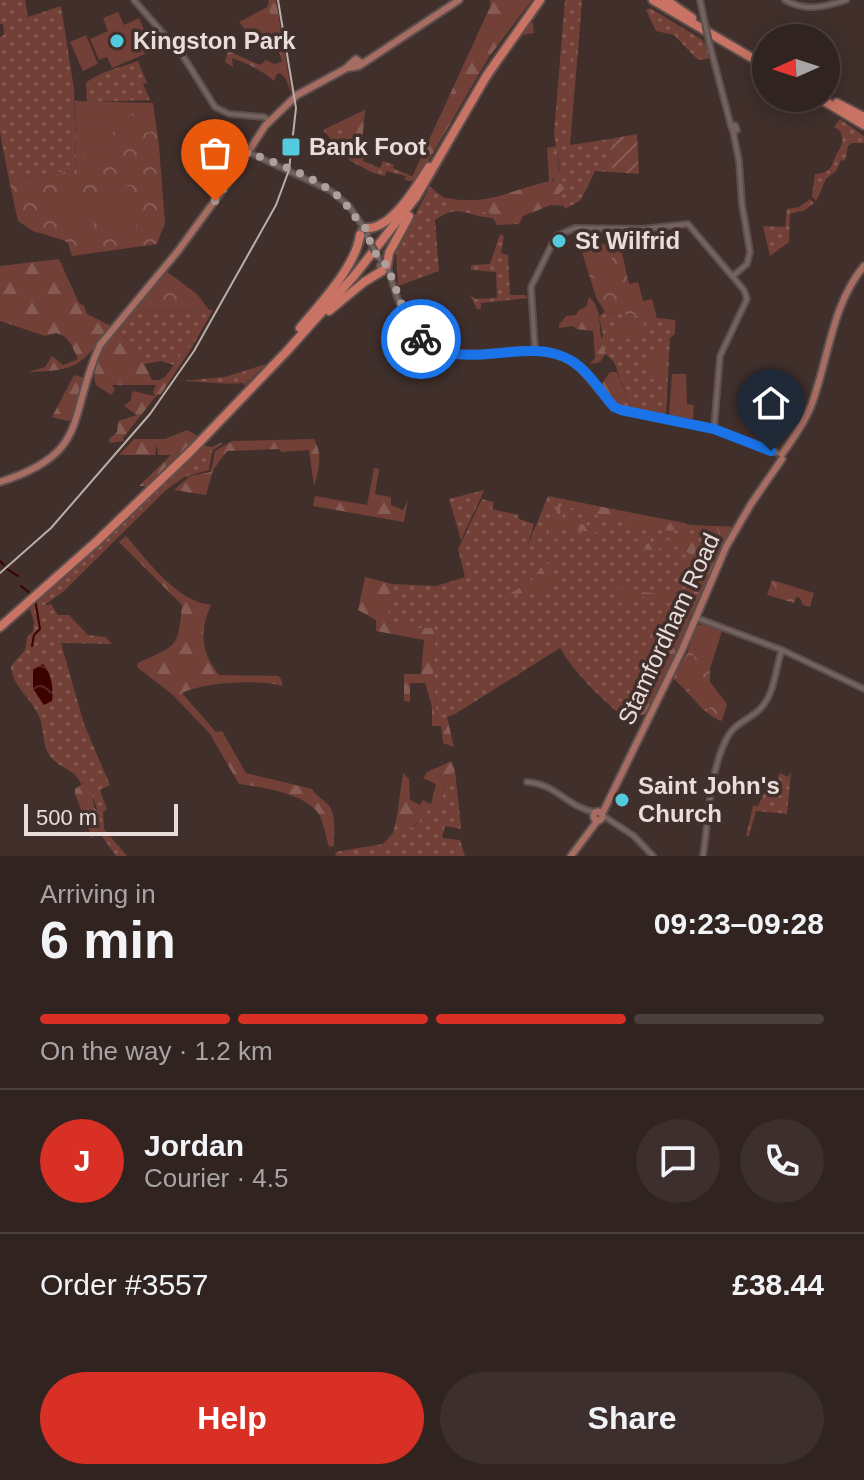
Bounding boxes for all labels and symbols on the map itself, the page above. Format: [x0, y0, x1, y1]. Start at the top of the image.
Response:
north arrow [752, 24, 840, 112]
place label: Kingston Park [133, 27, 296, 54]
marker: Kingston Park [108, 32, 126, 50]
pin [181, 119, 249, 201]
place label: Bank Foot [309, 133, 426, 160]
marker: Bank Foot [280, 136, 302, 158]
place label: St Wilfrid [575, 227, 680, 254]
marker: St Wilfrid [550, 232, 568, 250]
courier [381, 299, 461, 379]
pin [737, 369, 805, 451]
street label: Stamfordham Road [612, 529, 725, 729]
place label: Saint John's Church [638, 772, 780, 827]
marker: Saint John's Church [613, 791, 631, 809]
scale bar [24, 800, 178, 836]

